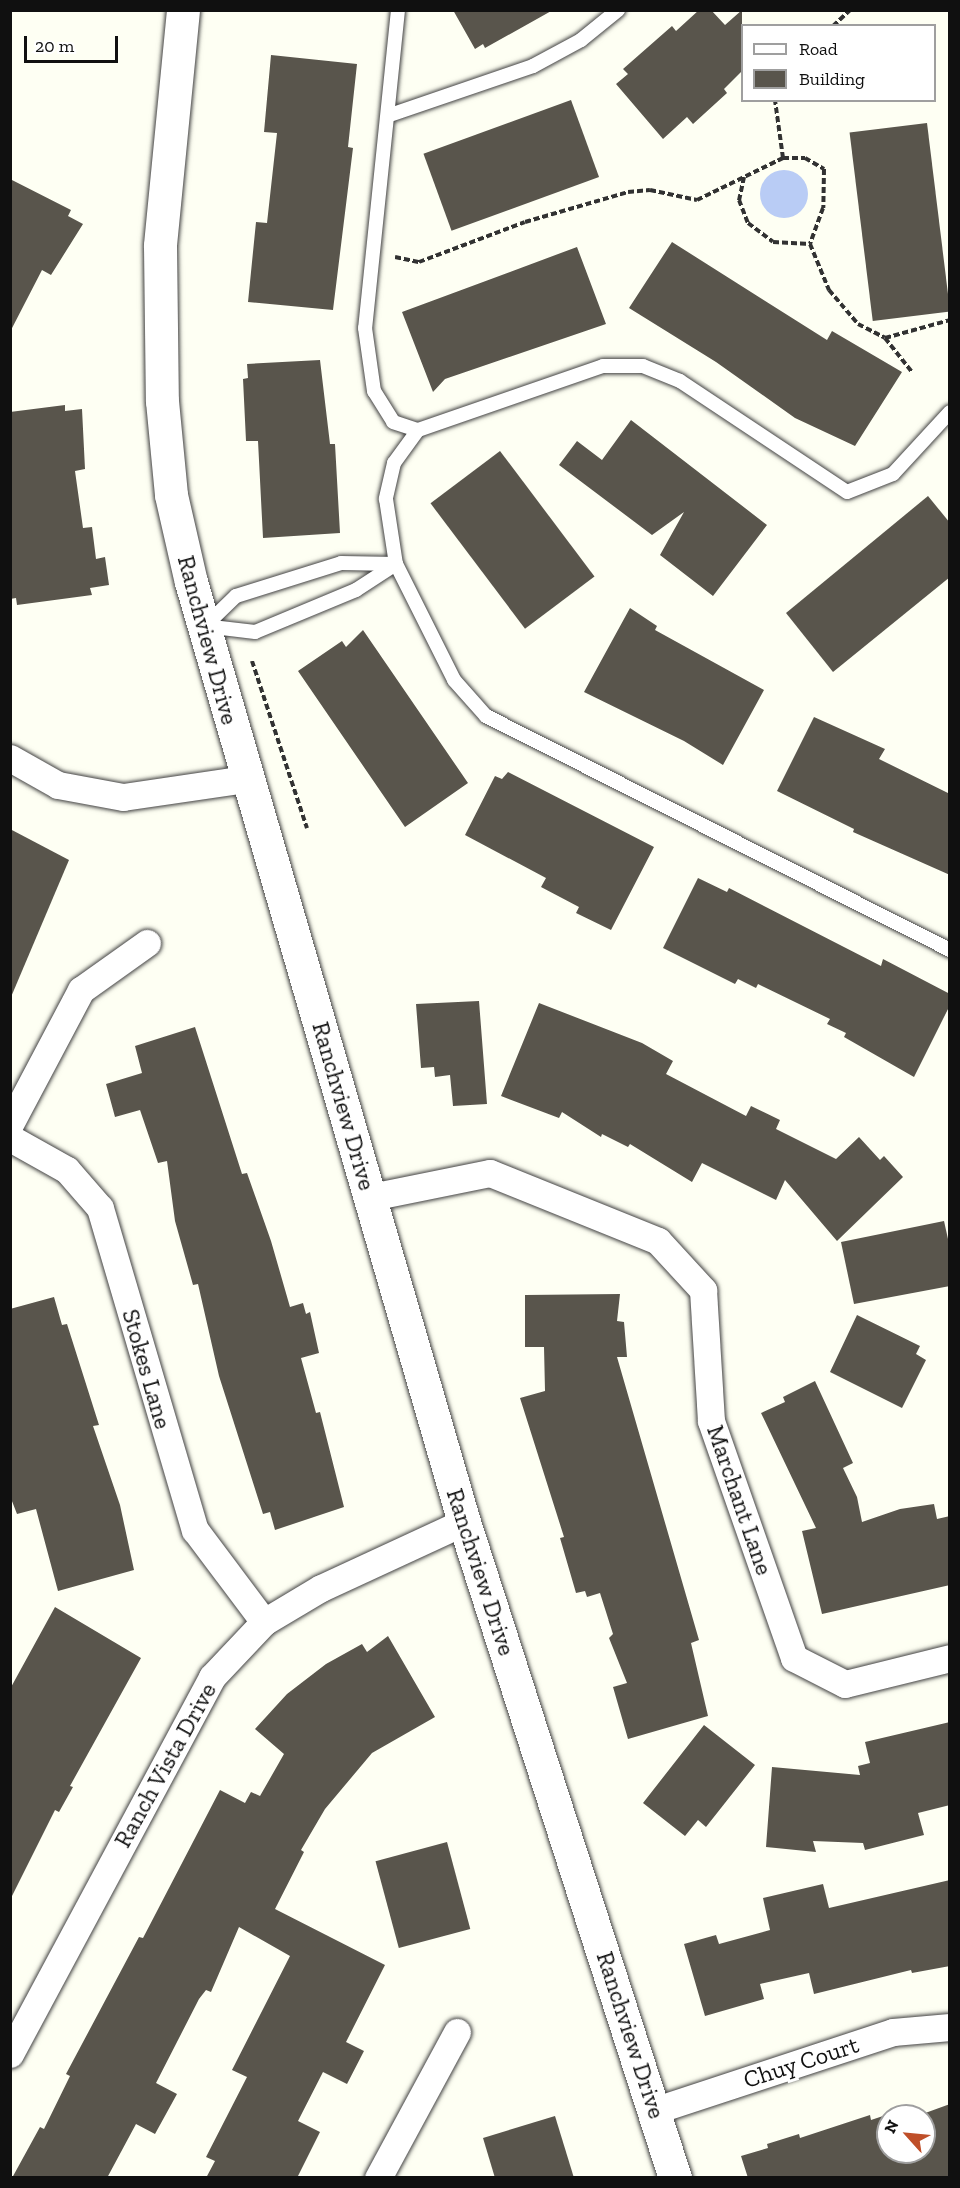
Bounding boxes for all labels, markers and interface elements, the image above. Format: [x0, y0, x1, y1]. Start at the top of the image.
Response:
scale bar [27, 24, 122, 62]
legend [741, 24, 936, 102]
text: 20 m [35, 35, 74, 57]
text: Road [799, 38, 838, 60]
text: Building [799, 68, 865, 90]
street label: Ranchview Drive [172, 552, 244, 728]
street label: Ranchview Drive [306, 1018, 382, 1194]
street label: Stokes Lane [116, 1306, 178, 1432]
street label: Marchant Lane [701, 1421, 779, 1579]
street label: Ranchview Drive [440, 1485, 522, 1659]
street label: Ranch Vista Drive [108, 1677, 222, 1853]
street label: Ranchview Drive [590, 1948, 672, 2122]
street label: Chuy Court [739, 2030, 863, 2094]
north arrow [876, 2104, 936, 2164]
text: N [880, 2117, 903, 2136]

